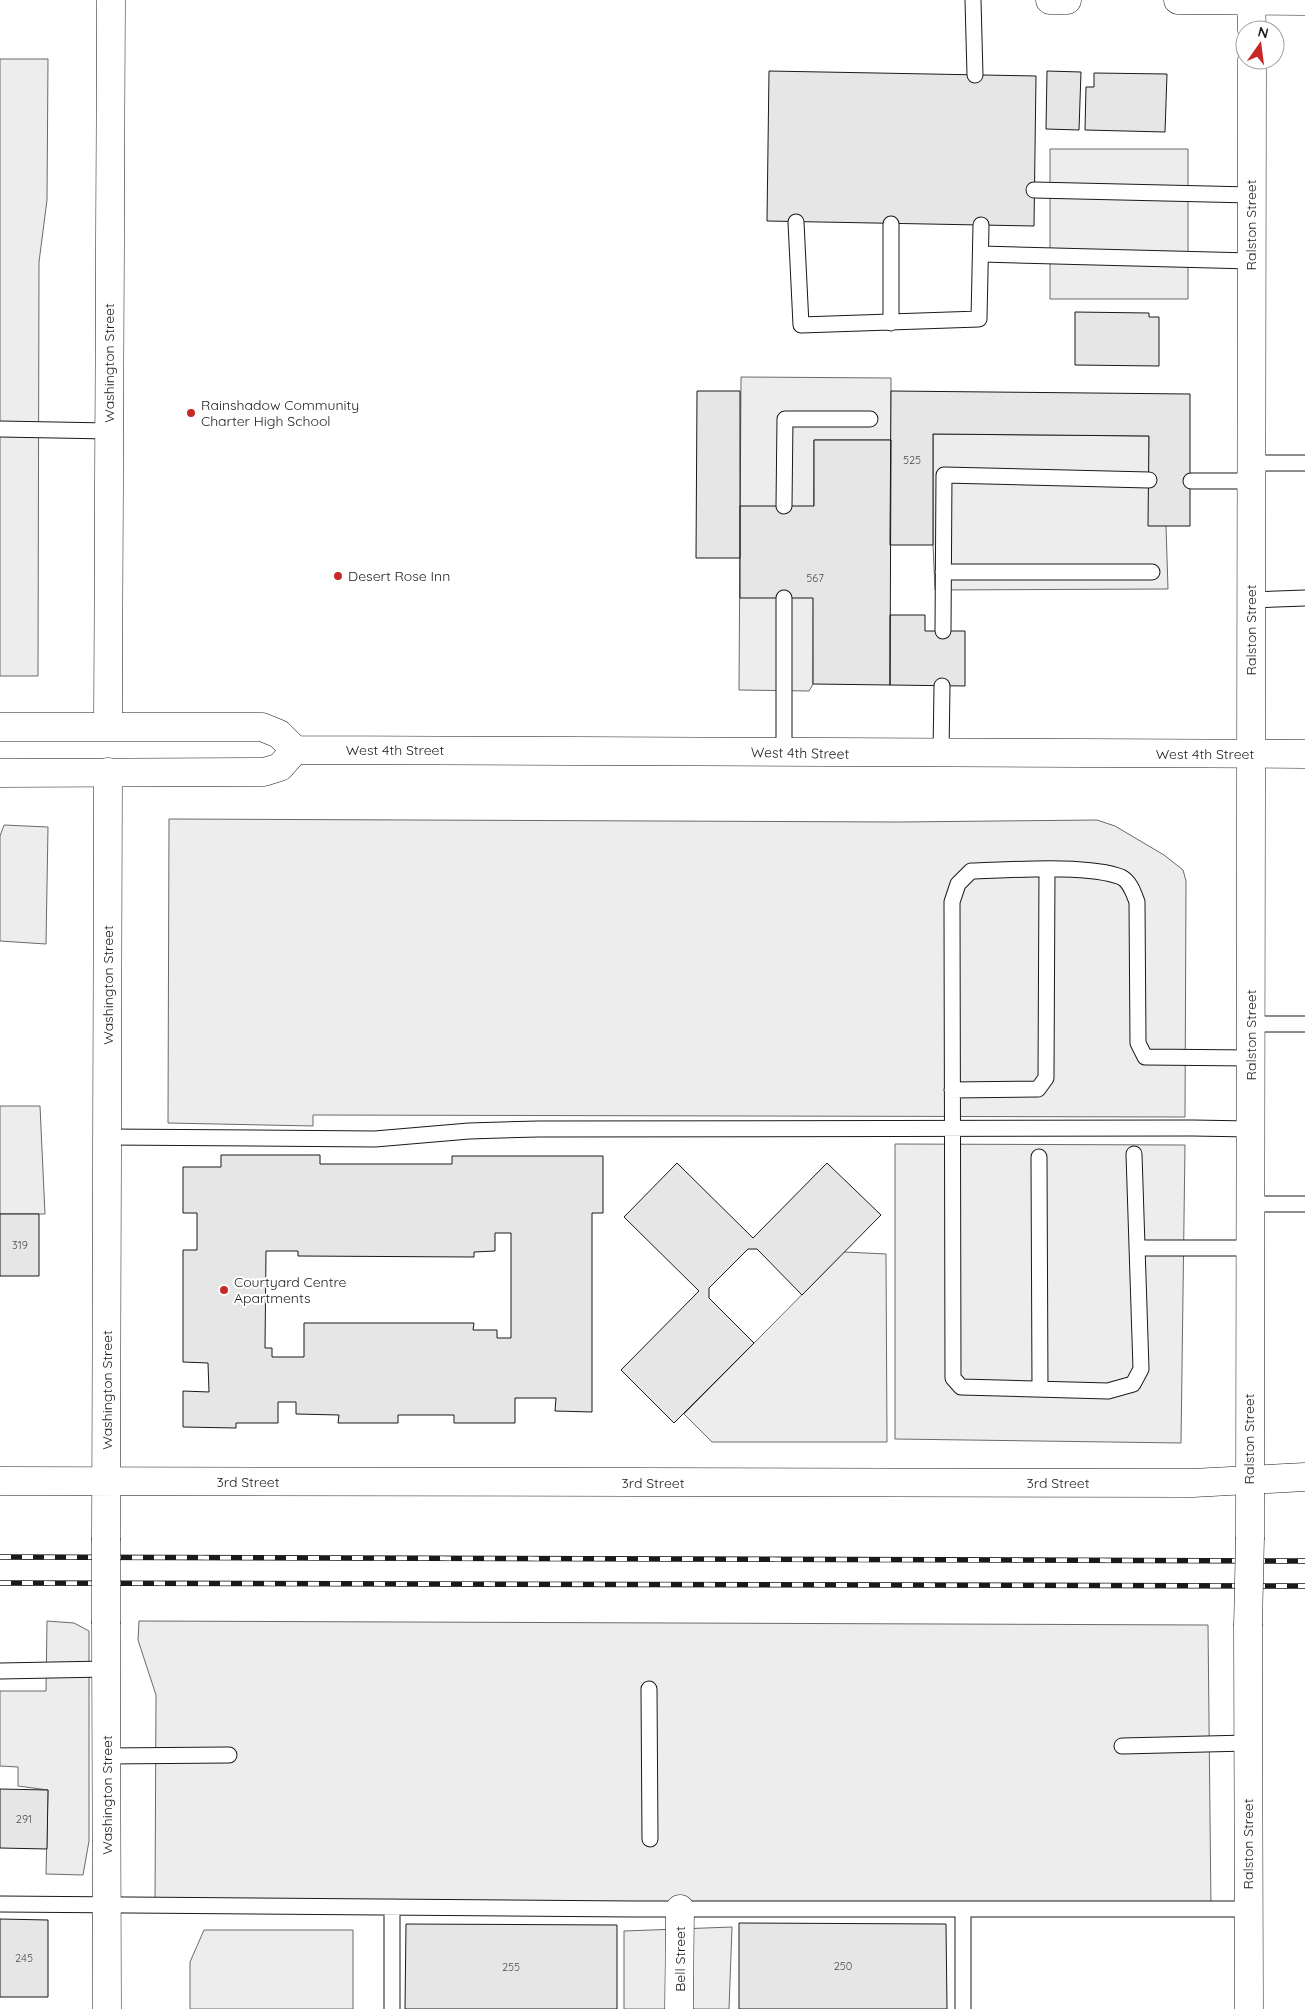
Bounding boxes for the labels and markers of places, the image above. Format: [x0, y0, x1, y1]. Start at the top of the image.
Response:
place label: Rainshadow Community Charter High School [201, 396, 359, 430]
marker: Rainshadow Community Charter High School [185, 407, 197, 419]
place label: Desert Rose Inn [348, 567, 450, 585]
marker: Desert Rose Inn [332, 570, 344, 582]
place label: Courtyard Centre Apartments [234, 1273, 346, 1307]
marker: Courtyard Centre Apartments [218, 1284, 230, 1296]

